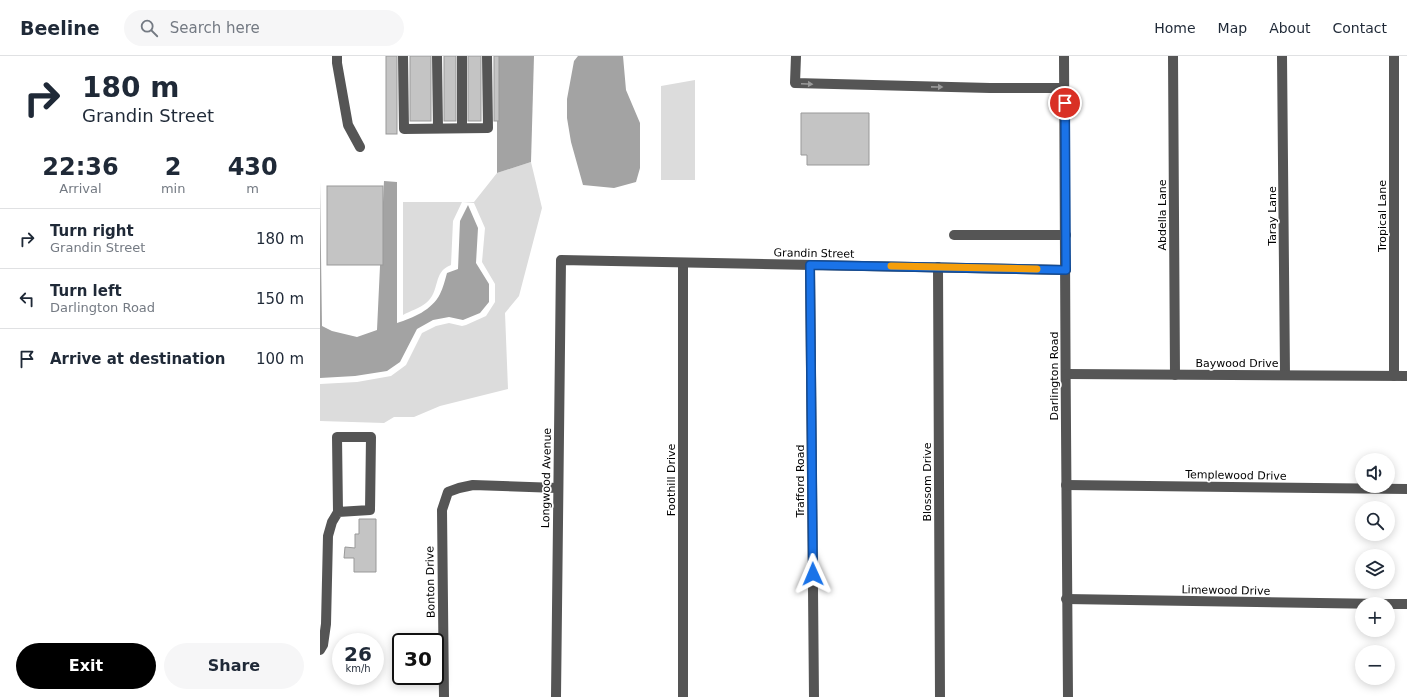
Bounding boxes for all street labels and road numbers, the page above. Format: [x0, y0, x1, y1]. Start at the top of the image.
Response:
street label: Abdella Lane [1156, 179, 1169, 251]
street label: Tropical Lane [1376, 180, 1389, 253]
street label: Taray Lane [1266, 186, 1279, 247]
street label: Grandin Street [774, 246, 855, 261]
street label: Darlington Road [1048, 332, 1061, 420]
street label: Baywood Drive [1195, 357, 1279, 370]
street label: Longwood Avenue [539, 427, 554, 528]
street label: Blossom Drive [921, 442, 934, 522]
street label: Foothill Drive [665, 443, 678, 516]
street label: Trafford Road [794, 444, 807, 519]
street label: Templewood Drive [1184, 468, 1287, 483]
street label: Bonton Drive [423, 546, 438, 618]
street label: Limewood Drive [1181, 583, 1271, 598]

